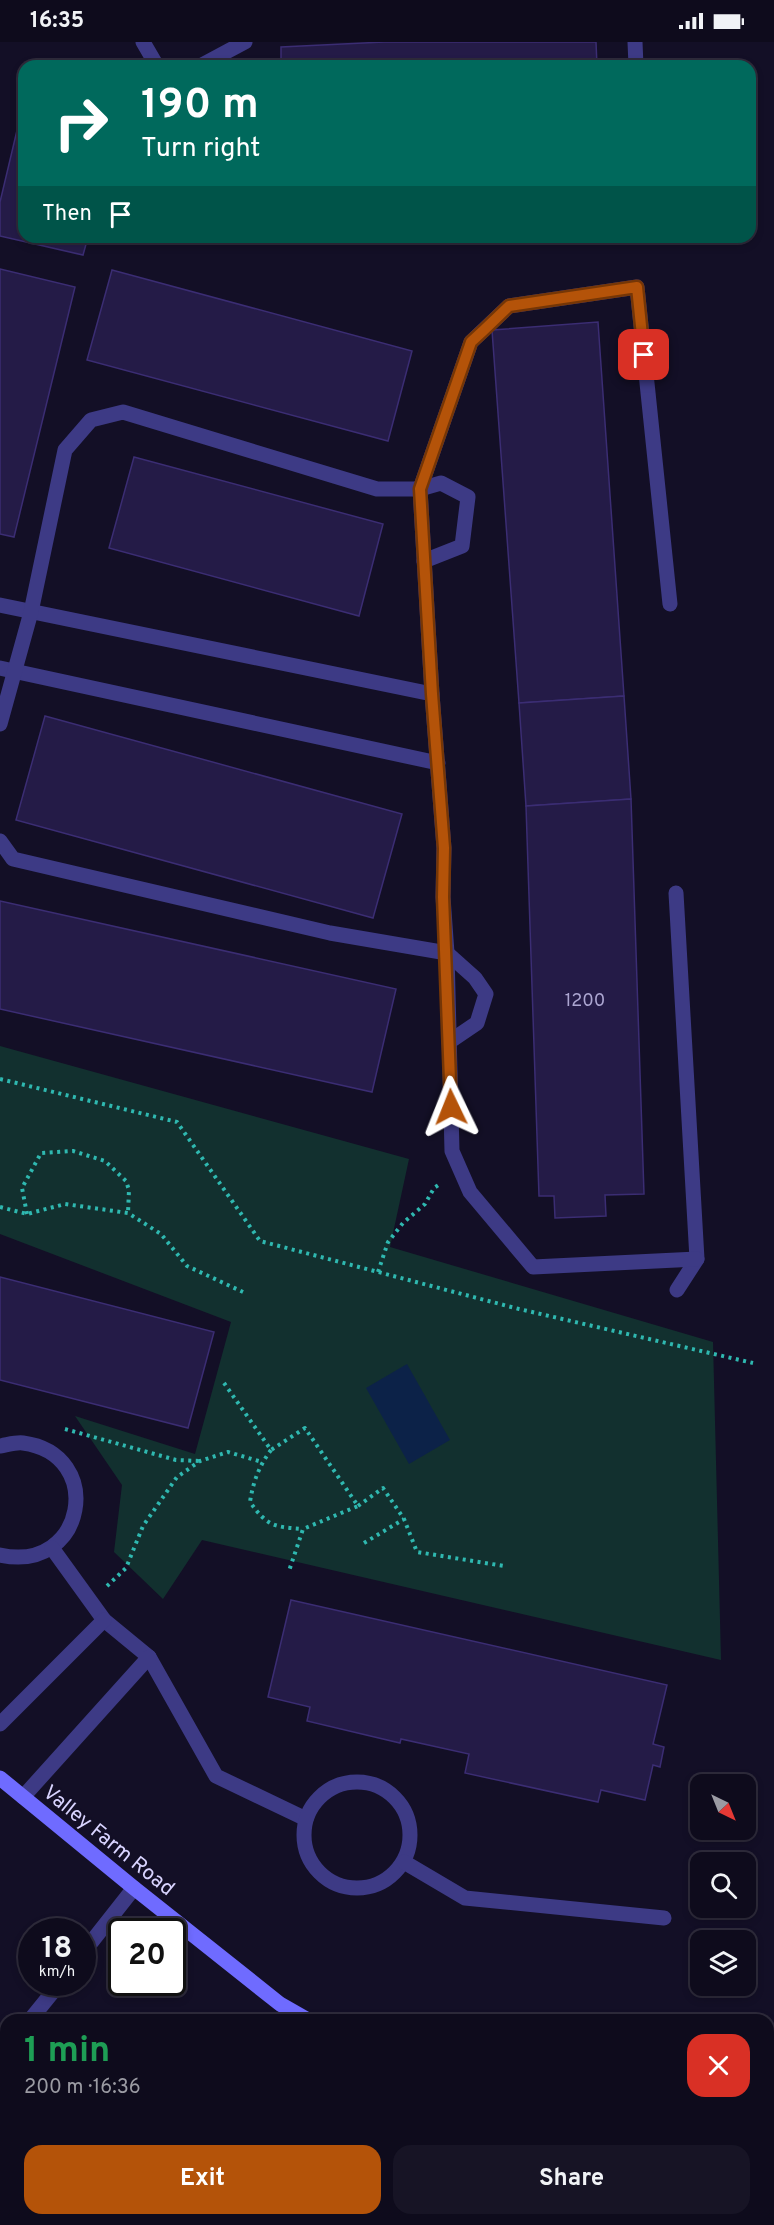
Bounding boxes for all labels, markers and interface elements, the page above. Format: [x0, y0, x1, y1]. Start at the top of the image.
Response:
text: 16:35 [30, 8, 84, 35]
text: 190 m [141, 80, 259, 133]
icon: right [42, 84, 120, 162]
text: Turn right [141, 132, 260, 166]
icon: arrive [104, 198, 137, 231]
text: Then [42, 201, 92, 228]
pin [618, 329, 669, 380]
icon: arrive [627, 338, 660, 371]
house number: 1200 [565, 990, 605, 1013]
position arrow [419, 1075, 483, 1139]
north arrow [690, 1774, 756, 1840]
map controls [690, 1774, 756, 1996]
street label: Valley Farm Road [37, 1780, 180, 1903]
button: search [690, 1852, 756, 1918]
speed limit sign: 20 [108, 1918, 186, 1996]
button: layers [690, 1930, 756, 1996]
text: 18 [42, 1931, 72, 1968]
text: km/h [39, 1963, 75, 1982]
text: 1 min [24, 2029, 110, 2075]
button: close [687, 2034, 750, 2097]
text: 200 m · 16:36 [24, 2075, 141, 2101]
button: Exit [24, 2145, 381, 2214]
button: Share [393, 2145, 750, 2214]

